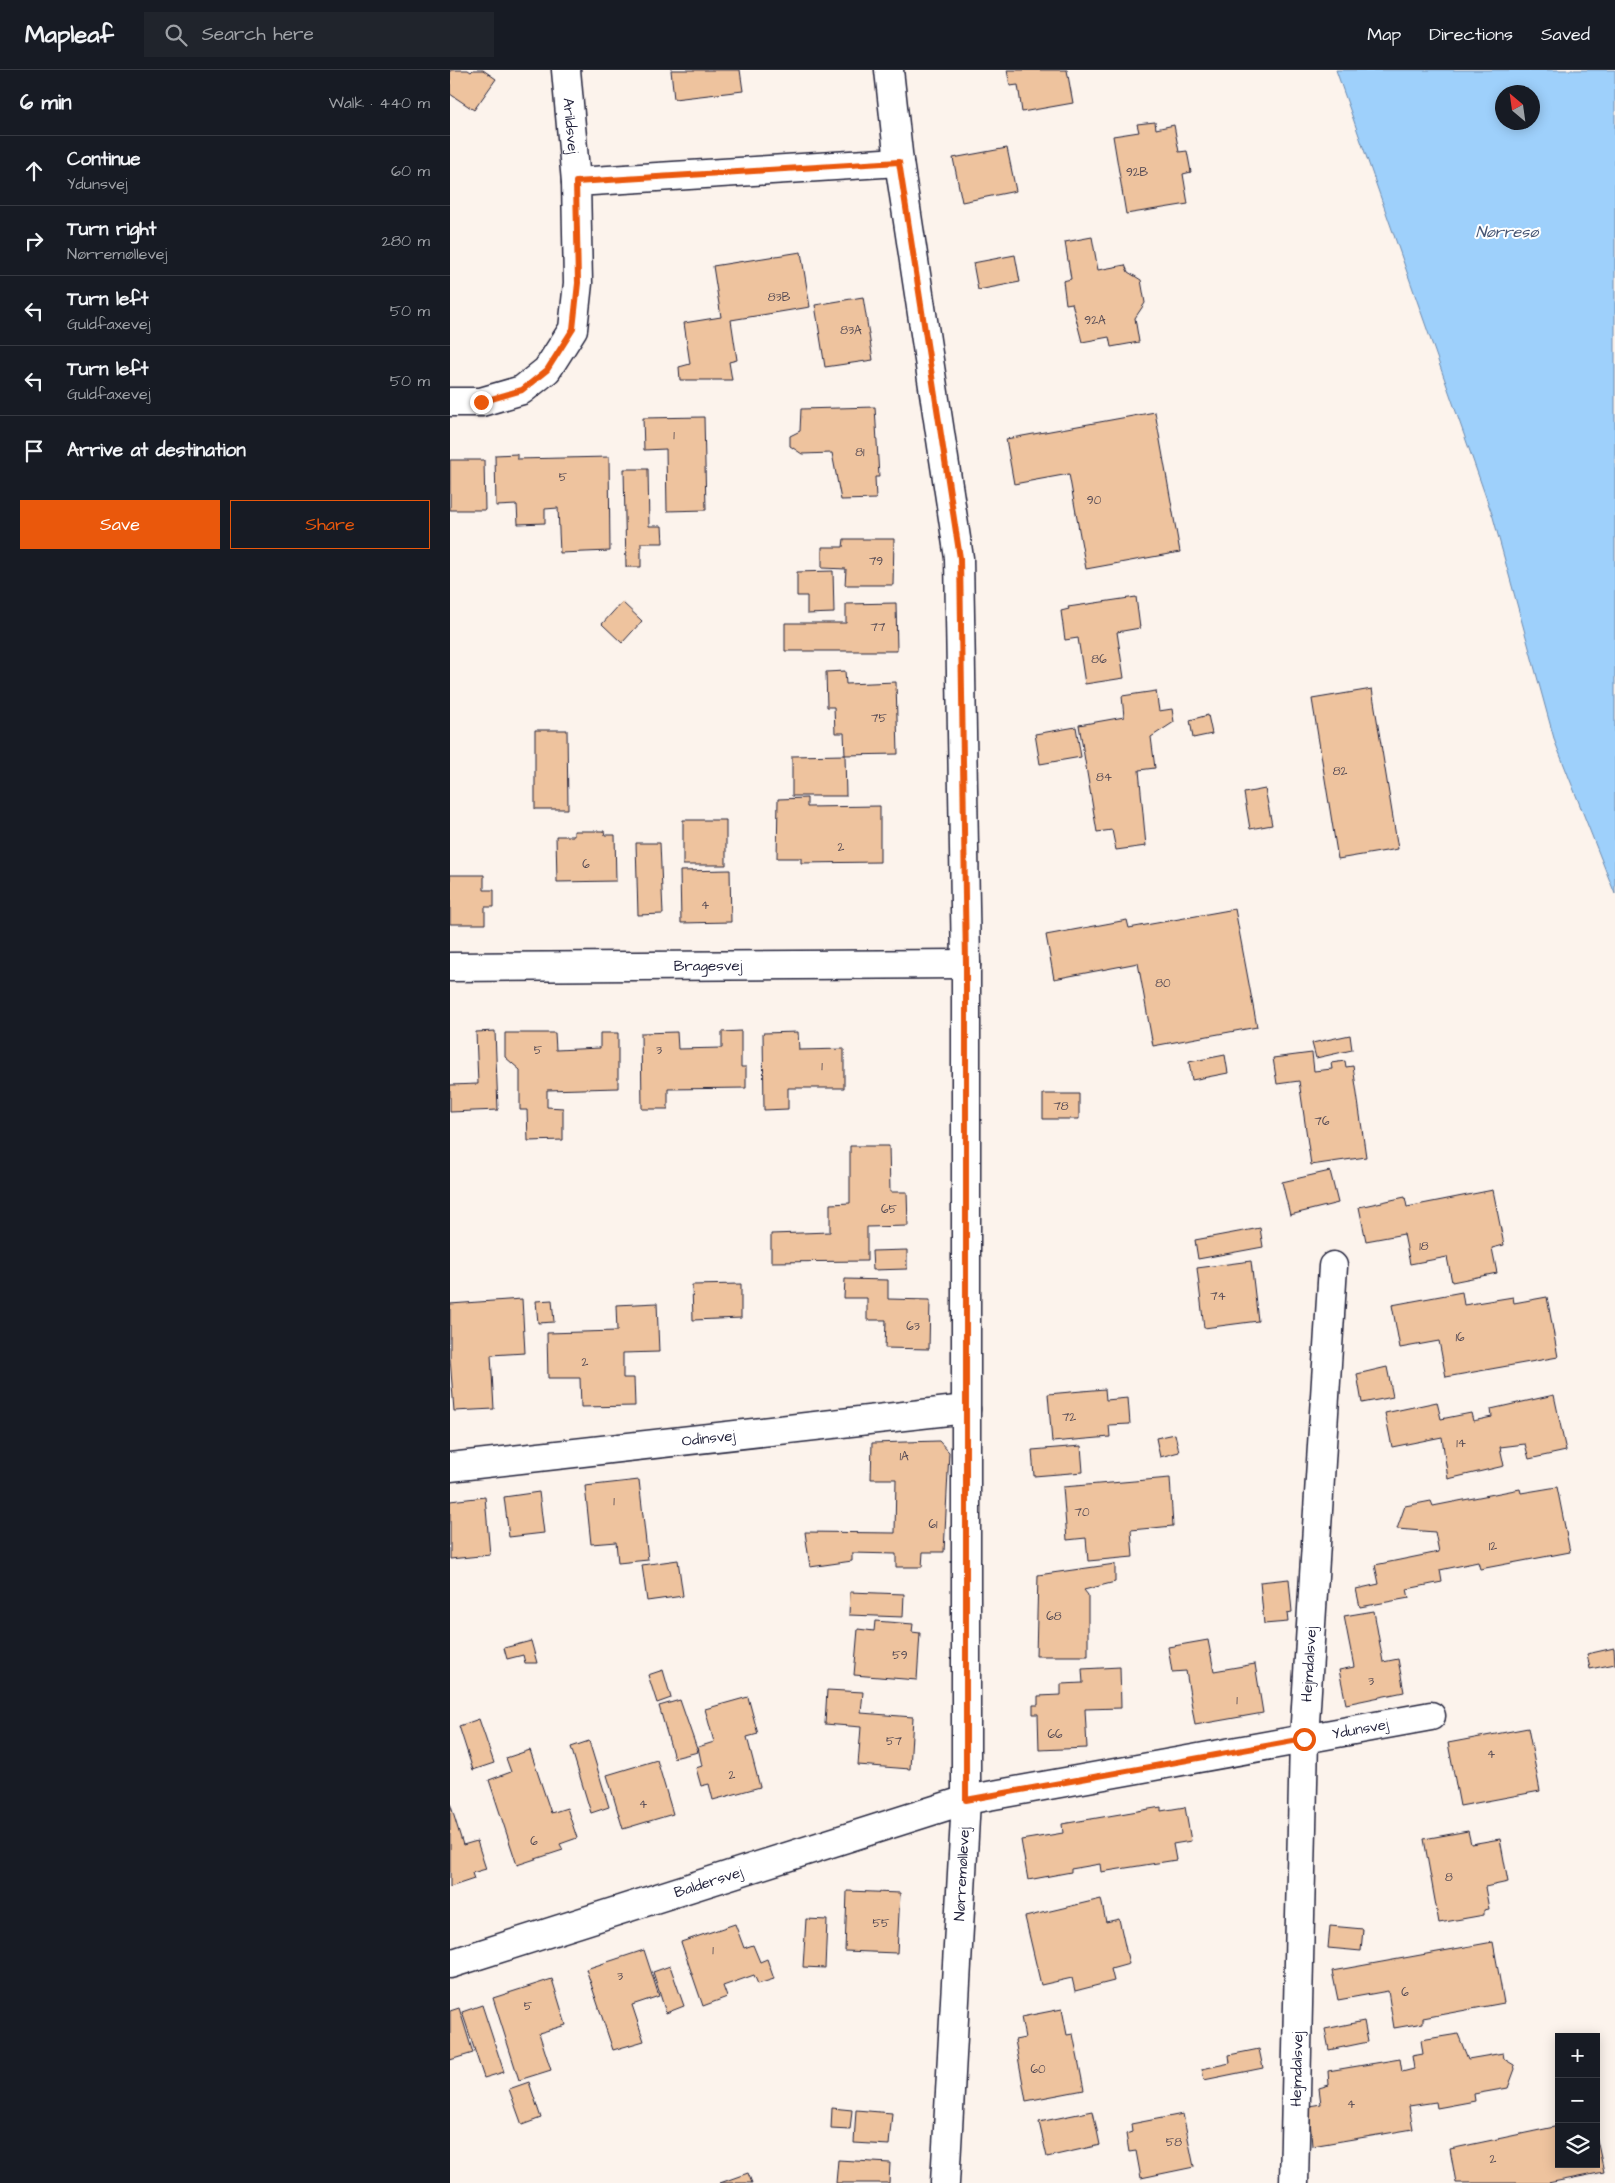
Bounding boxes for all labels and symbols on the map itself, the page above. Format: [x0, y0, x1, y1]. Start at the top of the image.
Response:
north arrow [1495, 85, 1540, 130]
street label: Arildsvej [558, 97, 584, 155]
house number: 92B [1126, 164, 1149, 181]
water label: Nørresø [1476, 221, 1539, 243]
house number: 83B [768, 289, 791, 306]
house number: 92A [1084, 312, 1106, 329]
house number: 83A [840, 322, 862, 339]
route end [470, 391, 493, 414]
house number: 1 [673, 427, 675, 444]
house number: 81 [855, 444, 865, 461]
house number: 5 [559, 469, 568, 486]
house number: 90 [1087, 492, 1102, 509]
house number: 79 [869, 553, 883, 570]
house number: 77 [871, 619, 886, 636]
house number: 86 [1091, 651, 1107, 668]
house number: 75 [871, 710, 887, 727]
house number: 82 [1333, 763, 1347, 780]
house number: 84 [1096, 769, 1112, 786]
house number: 2 [838, 839, 845, 856]
house number: 6 [582, 856, 590, 873]
house number: 4 [701, 897, 709, 914]
street label: Bragesvej [674, 955, 743, 977]
house number: 80 [1155, 975, 1171, 992]
house number: 5 [534, 1042, 543, 1059]
house number: 3 [656, 1042, 662, 1059]
house number: 1 [821, 1058, 823, 1075]
house number: 78 [1053, 1098, 1069, 1115]
house number: 76 [1315, 1113, 1330, 1130]
house number: 65 [881, 1201, 898, 1218]
house number: 18 [1419, 1238, 1429, 1255]
house number: 74 [1210, 1288, 1226, 1305]
house number: 63 [906, 1318, 920, 1335]
house number: 16 [1455, 1329, 1465, 1346]
house number: 2 [582, 1354, 589, 1371]
house number: 72 [1062, 1409, 1076, 1426]
street label: Odinsvej [681, 1424, 737, 1451]
house number: 14 [1456, 1435, 1466, 1452]
house number: 1A [899, 1448, 909, 1465]
house number: 1 [613, 1493, 615, 1510]
house number: 70 [1075, 1504, 1090, 1521]
house number: 61 [928, 1516, 938, 1533]
house number: 12 [1489, 1538, 1497, 1555]
house number: 68 [1046, 1608, 1062, 1625]
street label: Hejmdalsvej [1296, 1626, 1321, 1703]
house number: 59 [892, 1647, 908, 1664]
house number: 3 [1368, 1673, 1374, 1690]
house number: 1 [1236, 1692, 1238, 1709]
street label: Ydunsvej [1330, 1713, 1390, 1744]
house number: 66 [1047, 1726, 1063, 1743]
route start [1293, 1728, 1316, 1751]
house number: 57 [886, 1733, 903, 1750]
house number: 4 [1487, 1746, 1495, 1763]
house number: 2 [729, 1767, 736, 1784]
house number: 4 [639, 1796, 647, 1813]
street label: Nørremøllevej [949, 1826, 975, 1921]
house number: 6 [530, 1833, 538, 1850]
street label: Baldersvej [671, 1861, 746, 1903]
house number: 8 [1445, 1869, 1453, 1886]
house number: 55 [873, 1915, 890, 1932]
house number: 1 [712, 1942, 714, 1959]
house number: 3 [617, 1968, 623, 1985]
house number: 6 [1401, 1984, 1409, 2001]
house number: 5 [524, 1998, 533, 2015]
street label: Hejmdalsvej [1285, 2031, 1308, 2107]
house number: 60 [1030, 2061, 1046, 2078]
house number: 4 [1347, 2096, 1355, 2113]
house number: 58 [1166, 2134, 1182, 2151]
house number: 2 [1490, 2151, 1497, 2168]

